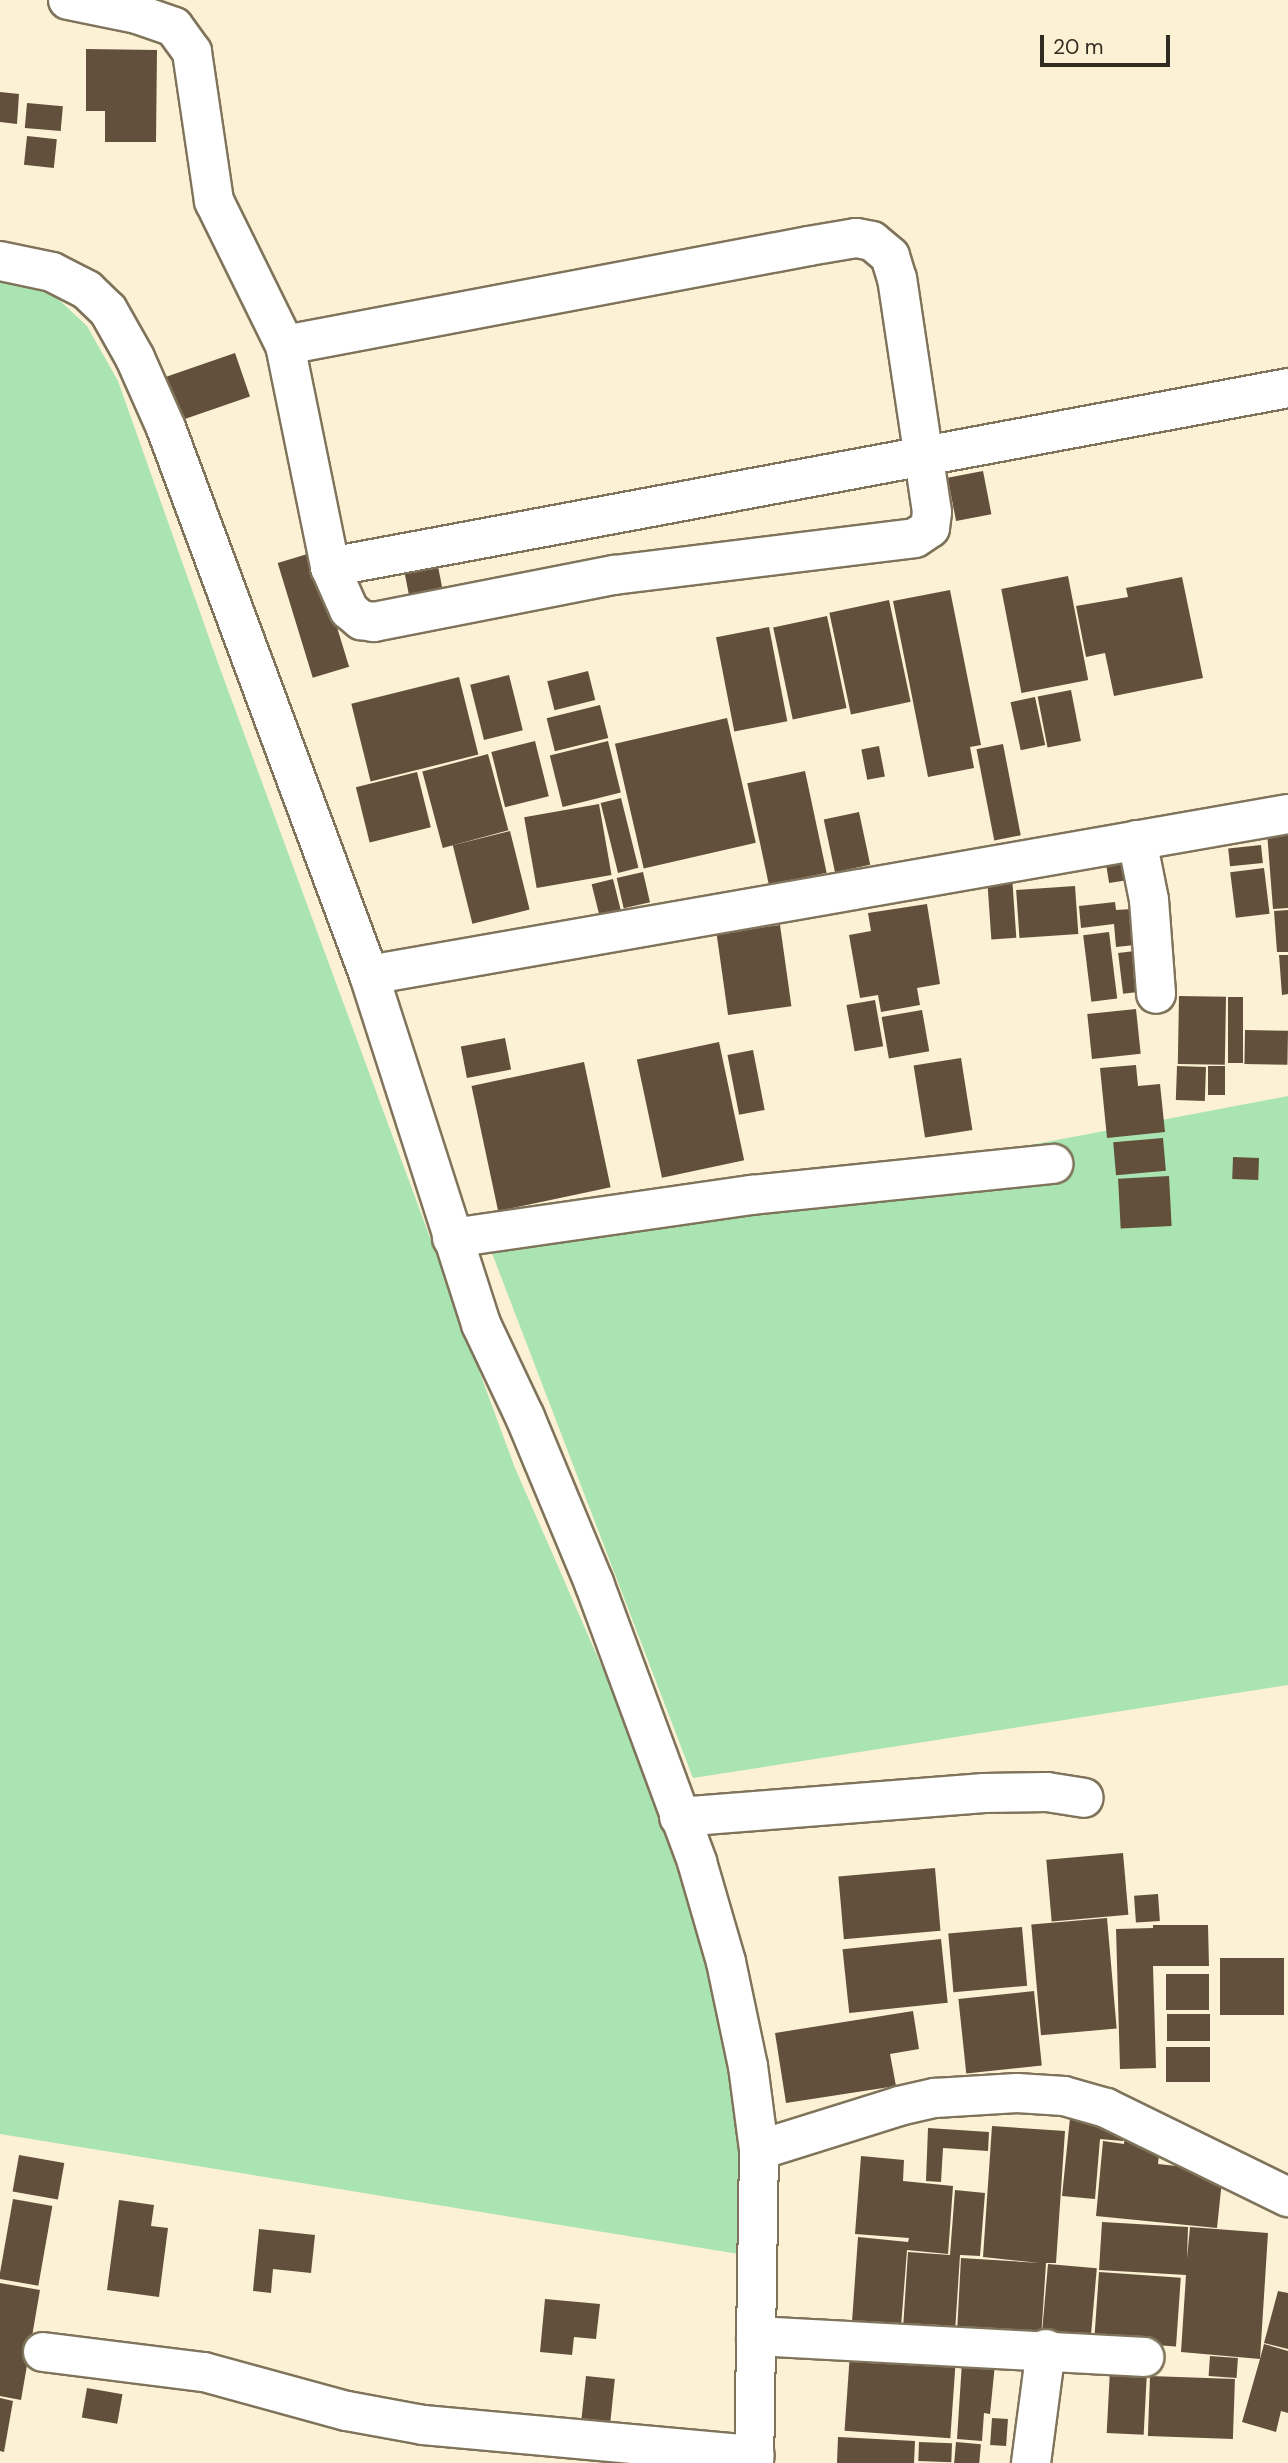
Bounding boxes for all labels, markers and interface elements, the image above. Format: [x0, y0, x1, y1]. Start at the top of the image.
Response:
scale bar [1043, 21, 1172, 65]
text: 20 m [1053, 33, 1104, 61]

